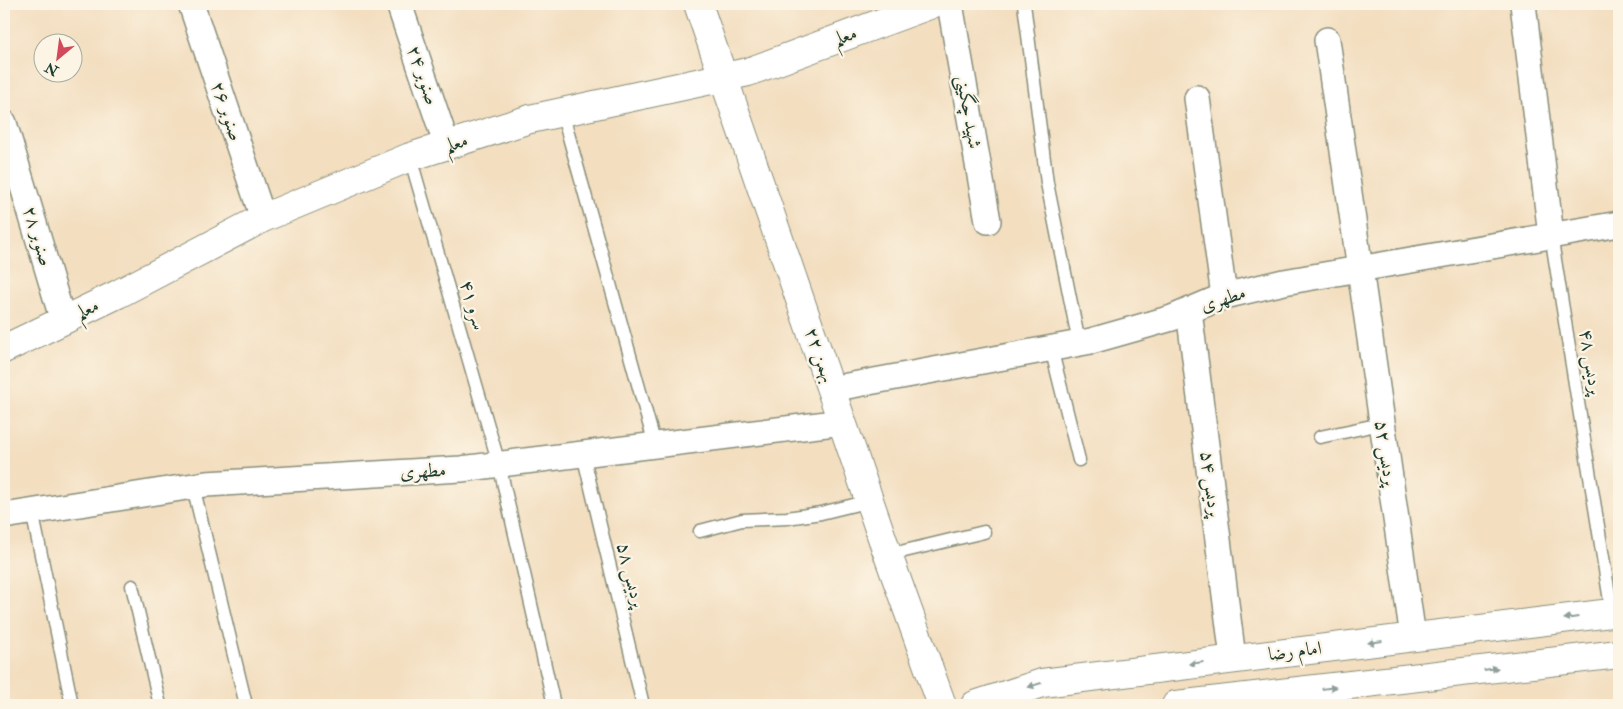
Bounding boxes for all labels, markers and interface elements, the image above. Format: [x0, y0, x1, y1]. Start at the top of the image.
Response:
street label: معلم [830, 21, 863, 58]
north arrow [32, 32, 82, 82]
street label: صنوبر ۲۴ [402, 42, 444, 108]
text: N [42, 58, 62, 80]
street label: شهید چگینی [950, 73, 988, 151]
street label: صنوبر ۲۶ [206, 78, 248, 144]
street label: معلم [441, 128, 473, 165]
street label: صنوبر ۲۸ [18, 203, 58, 269]
street label: سرو ۴۱ [454, 277, 492, 333]
street label: مطهری [1197, 280, 1249, 318]
street label: معلم [71, 293, 106, 331]
street label: ۲۲ بهمن [798, 324, 841, 386]
street label: پردیس ۴۸ [1573, 327, 1608, 398]
street label: پردیس ۵۲ [1369, 419, 1403, 489]
street label: پردیس ۵۴ [1194, 450, 1227, 520]
street label: مطهری [399, 458, 447, 484]
street label: پردیس ۵۸ [610, 540, 651, 612]
one-way arrow [1563, 614, 1579, 622]
street label: امام رضا [1267, 636, 1324, 670]
one-way arrow [1366, 638, 1382, 646]
one-way arrow [1188, 659, 1204, 667]
one-way arrow [1483, 665, 1499, 673]
one-way arrow [1028, 682, 1043, 690]
one-way arrow [1321, 684, 1337, 692]

